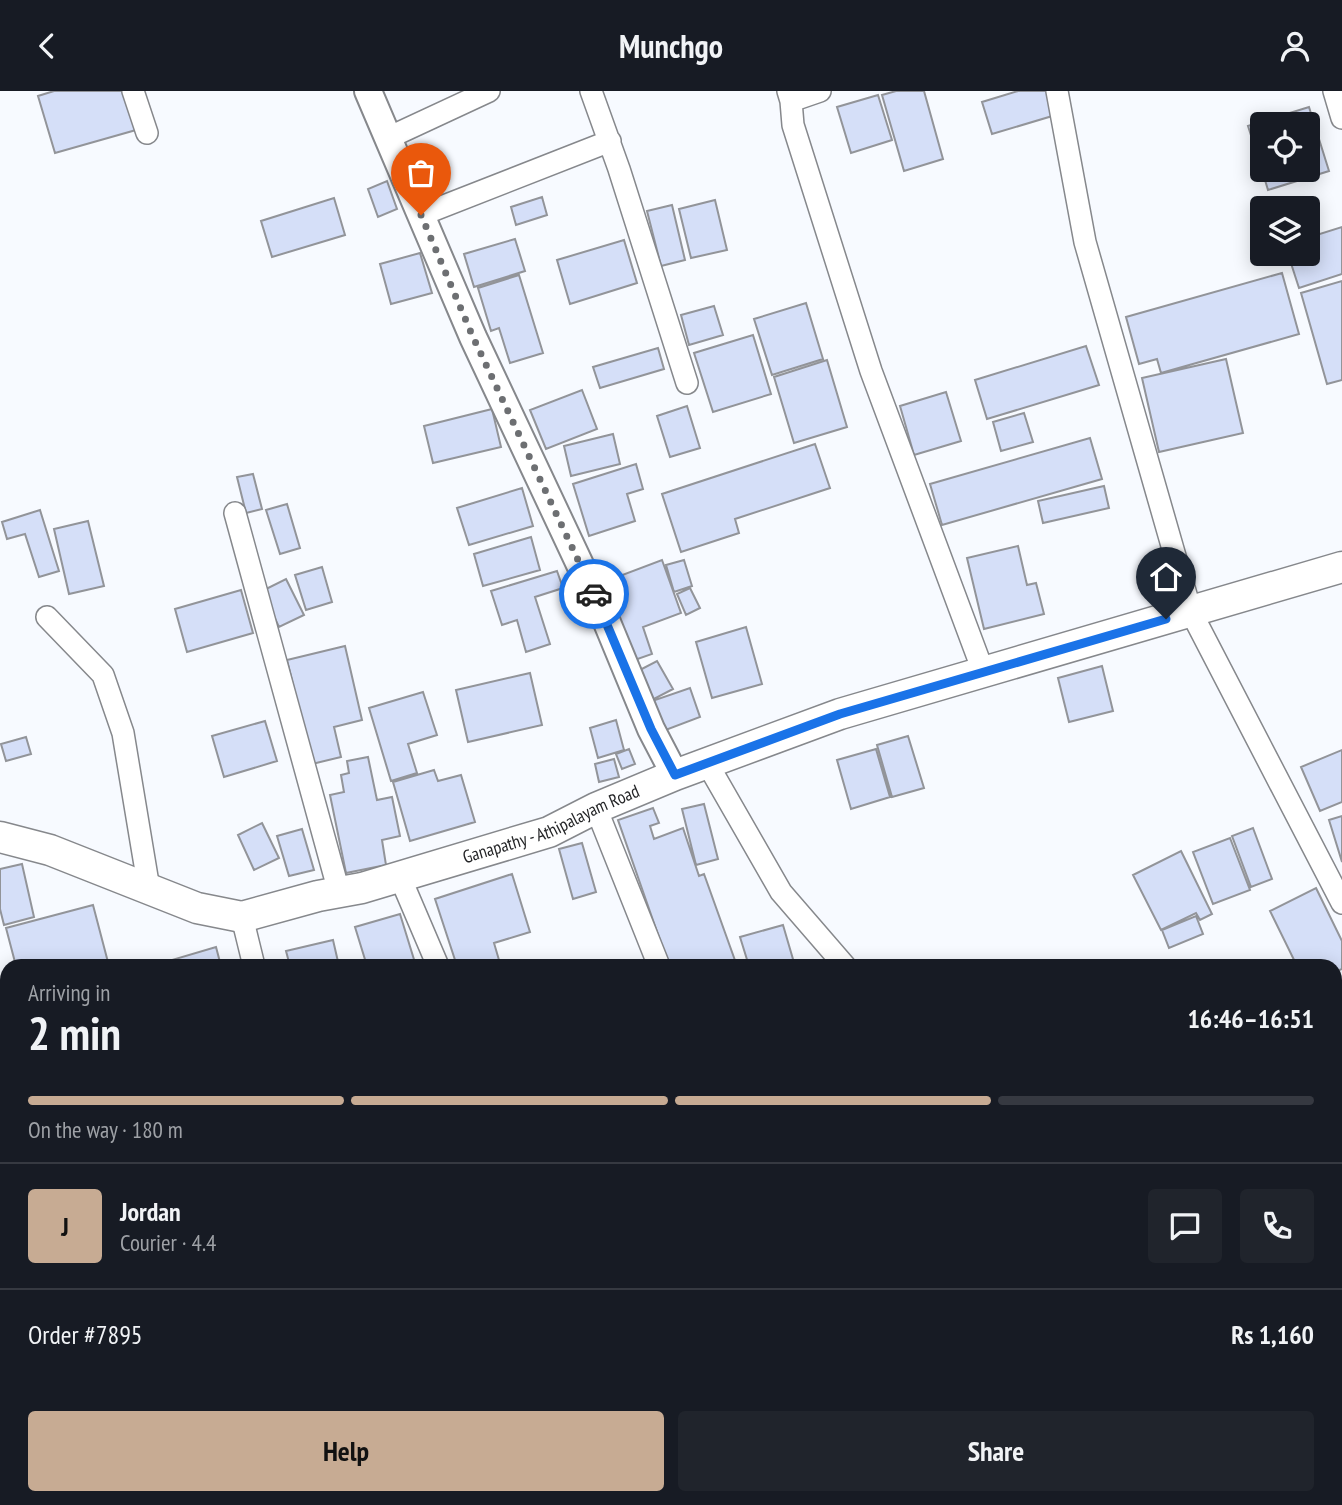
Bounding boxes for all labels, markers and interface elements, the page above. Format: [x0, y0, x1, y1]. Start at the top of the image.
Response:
text: Munchgo [619, 25, 723, 67]
icon: back [28, 27, 66, 65]
icon: person [1276, 27, 1314, 65]
map controls [1250, 112, 1320, 266]
button: locate [1250, 112, 1320, 182]
pin [391, 143, 451, 215]
icon: bag [402, 154, 440, 192]
button: layers [1250, 196, 1320, 266]
pin [1136, 547, 1196, 619]
icon: home [1147, 558, 1185, 596]
courier [559, 559, 629, 629]
icon: car [575, 575, 613, 613]
street label: Ganapathy - Athipalayam Road [460, 779, 643, 868]
text: Arriving in [28, 978, 110, 1007]
text: 16:46–16:51 [1187, 1002, 1314, 1035]
text: 2 min [28, 1003, 121, 1063]
text: On the way · 180 m [28, 1115, 183, 1144]
button: chat [1148, 1189, 1222, 1263]
button: phone [1240, 1189, 1314, 1263]
text: Jordan [120, 1195, 181, 1228]
text: J [61, 1210, 69, 1243]
text: Courier · 4.4 [120, 1228, 216, 1257]
text: Order #7895 [28, 1318, 143, 1351]
text: Rs 1,160 [1231, 1318, 1314, 1351]
button: Help [28, 1411, 664, 1491]
button: Share [678, 1411, 1314, 1491]

